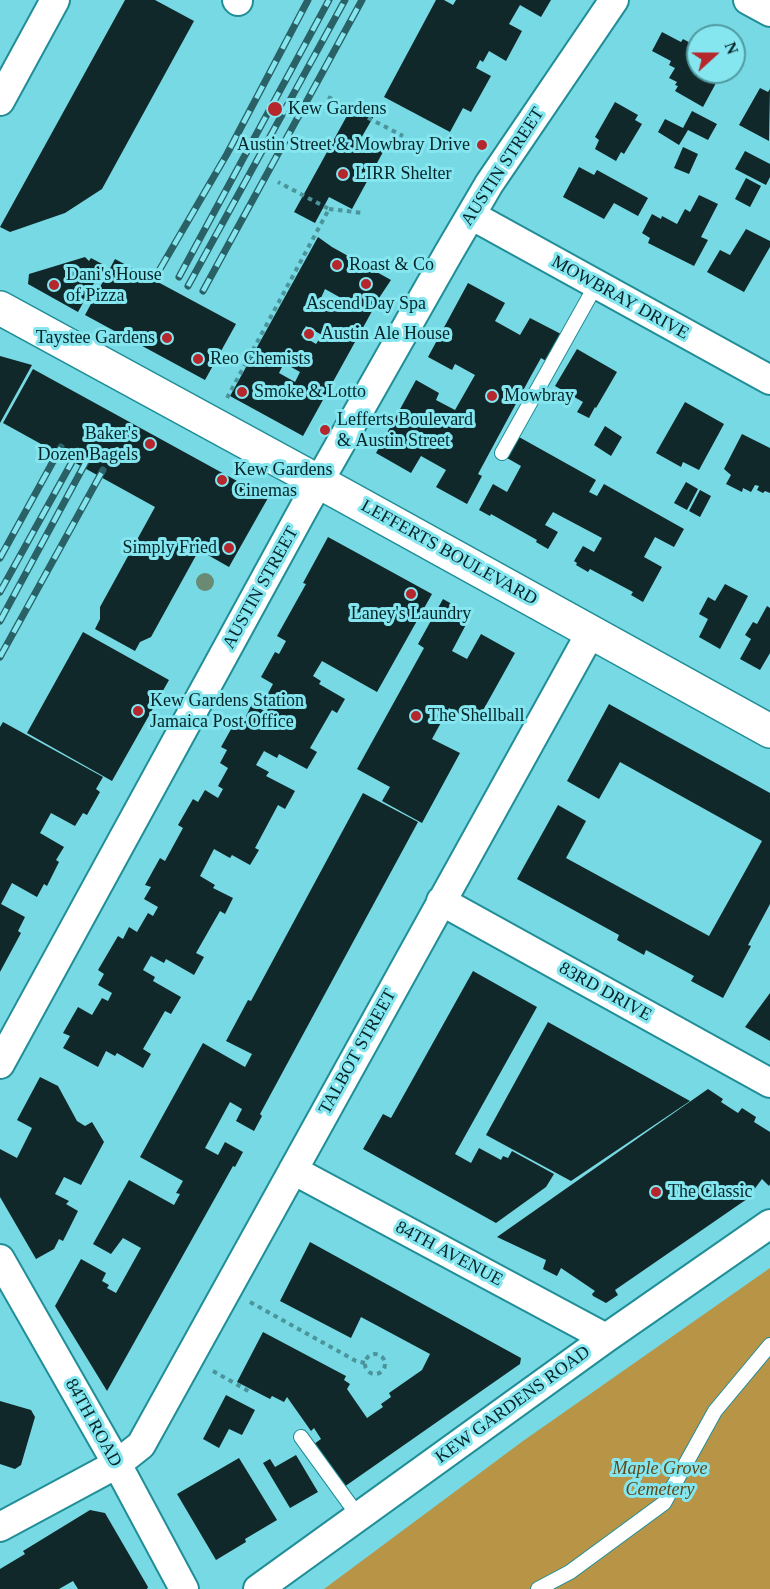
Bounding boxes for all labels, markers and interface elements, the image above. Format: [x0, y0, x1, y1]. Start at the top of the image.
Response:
north arrow [686, 24, 746, 84]
text: N [721, 40, 741, 57]
place label: Kew Gardens [288, 98, 386, 120]
marker: Kew Gardens [266, 100, 284, 118]
street label: AUSTIN STREET [457, 104, 549, 230]
place label: Austin Street & Mowbray Drive [237, 134, 470, 156]
marker: Austin Street & Mowbray Drive [475, 138, 489, 152]
place label: LIRR Shelter [355, 163, 451, 185]
marker: LIRR Shelter [336, 167, 350, 181]
street label: MOWBRAY DRIVE [547, 251, 693, 345]
place label: Roast & Co [349, 254, 434, 276]
marker: Roast & Co [330, 258, 344, 272]
place label: Dani's House of Pizza [66, 264, 162, 306]
marker: Ascend Day Spa [359, 277, 373, 291]
marker: Dani's House of Pizza [47, 278, 61, 292]
place label: Ascend Day Spa [306, 293, 426, 315]
place label: Austin Ale House [321, 323, 450, 345]
place label: Taystee Gardens [36, 327, 155, 349]
marker: Austin Ale House [302, 327, 316, 341]
marker: Taystee Gardens [160, 331, 174, 345]
place label: Reo Chemists [210, 348, 311, 370]
marker: Reo Chemists [191, 352, 205, 366]
place label: Smoke & Lotto [254, 381, 366, 403]
marker: Smoke & Lotto [235, 385, 249, 399]
place label: Mowbray [504, 385, 574, 407]
marker: Mowbray [485, 389, 499, 403]
place label: Lefferts Boulevard & Austin Street [337, 409, 473, 452]
place label: Baker's Dozen Bagels [38, 423, 138, 466]
marker: Lefferts Boulevard & Austin Street [318, 423, 332, 437]
marker: Baker's Dozen Bagels [143, 437, 157, 451]
place label: Kew Gardens Cinemas [234, 459, 332, 502]
marker: Kew Gardens Cinemas [215, 473, 229, 487]
street label: LEFFERTS BOULEVARD [357, 496, 541, 610]
street label: AUSTIN STREET [218, 523, 304, 653]
place label: Simply Fried [122, 537, 217, 559]
marker: Simply Fried [222, 541, 236, 555]
marker: Laney's Laundry [404, 587, 418, 601]
place label: Laney's Laundry [351, 603, 471, 625]
place label: Kew Gardens Station Jamaica Post Office [150, 690, 304, 732]
marker: Kew Gardens Station Jamaica Post Office [131, 704, 145, 718]
place label: The Shellball [428, 705, 524, 727]
marker: The Shellball [409, 709, 423, 723]
street label: 83RD DRIVE [555, 958, 655, 1026]
street label: TALBOT STREET [315, 986, 401, 1118]
place label: The Classic [668, 1181, 752, 1203]
marker: The Classic [649, 1185, 663, 1199]
street label: 84TH AVENUE [392, 1217, 506, 1291]
street label: KEW GARDENS ROAD [431, 1342, 595, 1468]
street label: 84TH ROAD [60, 1375, 126, 1471]
park label: Maple Grove Cemetery [613, 1458, 707, 1500]

